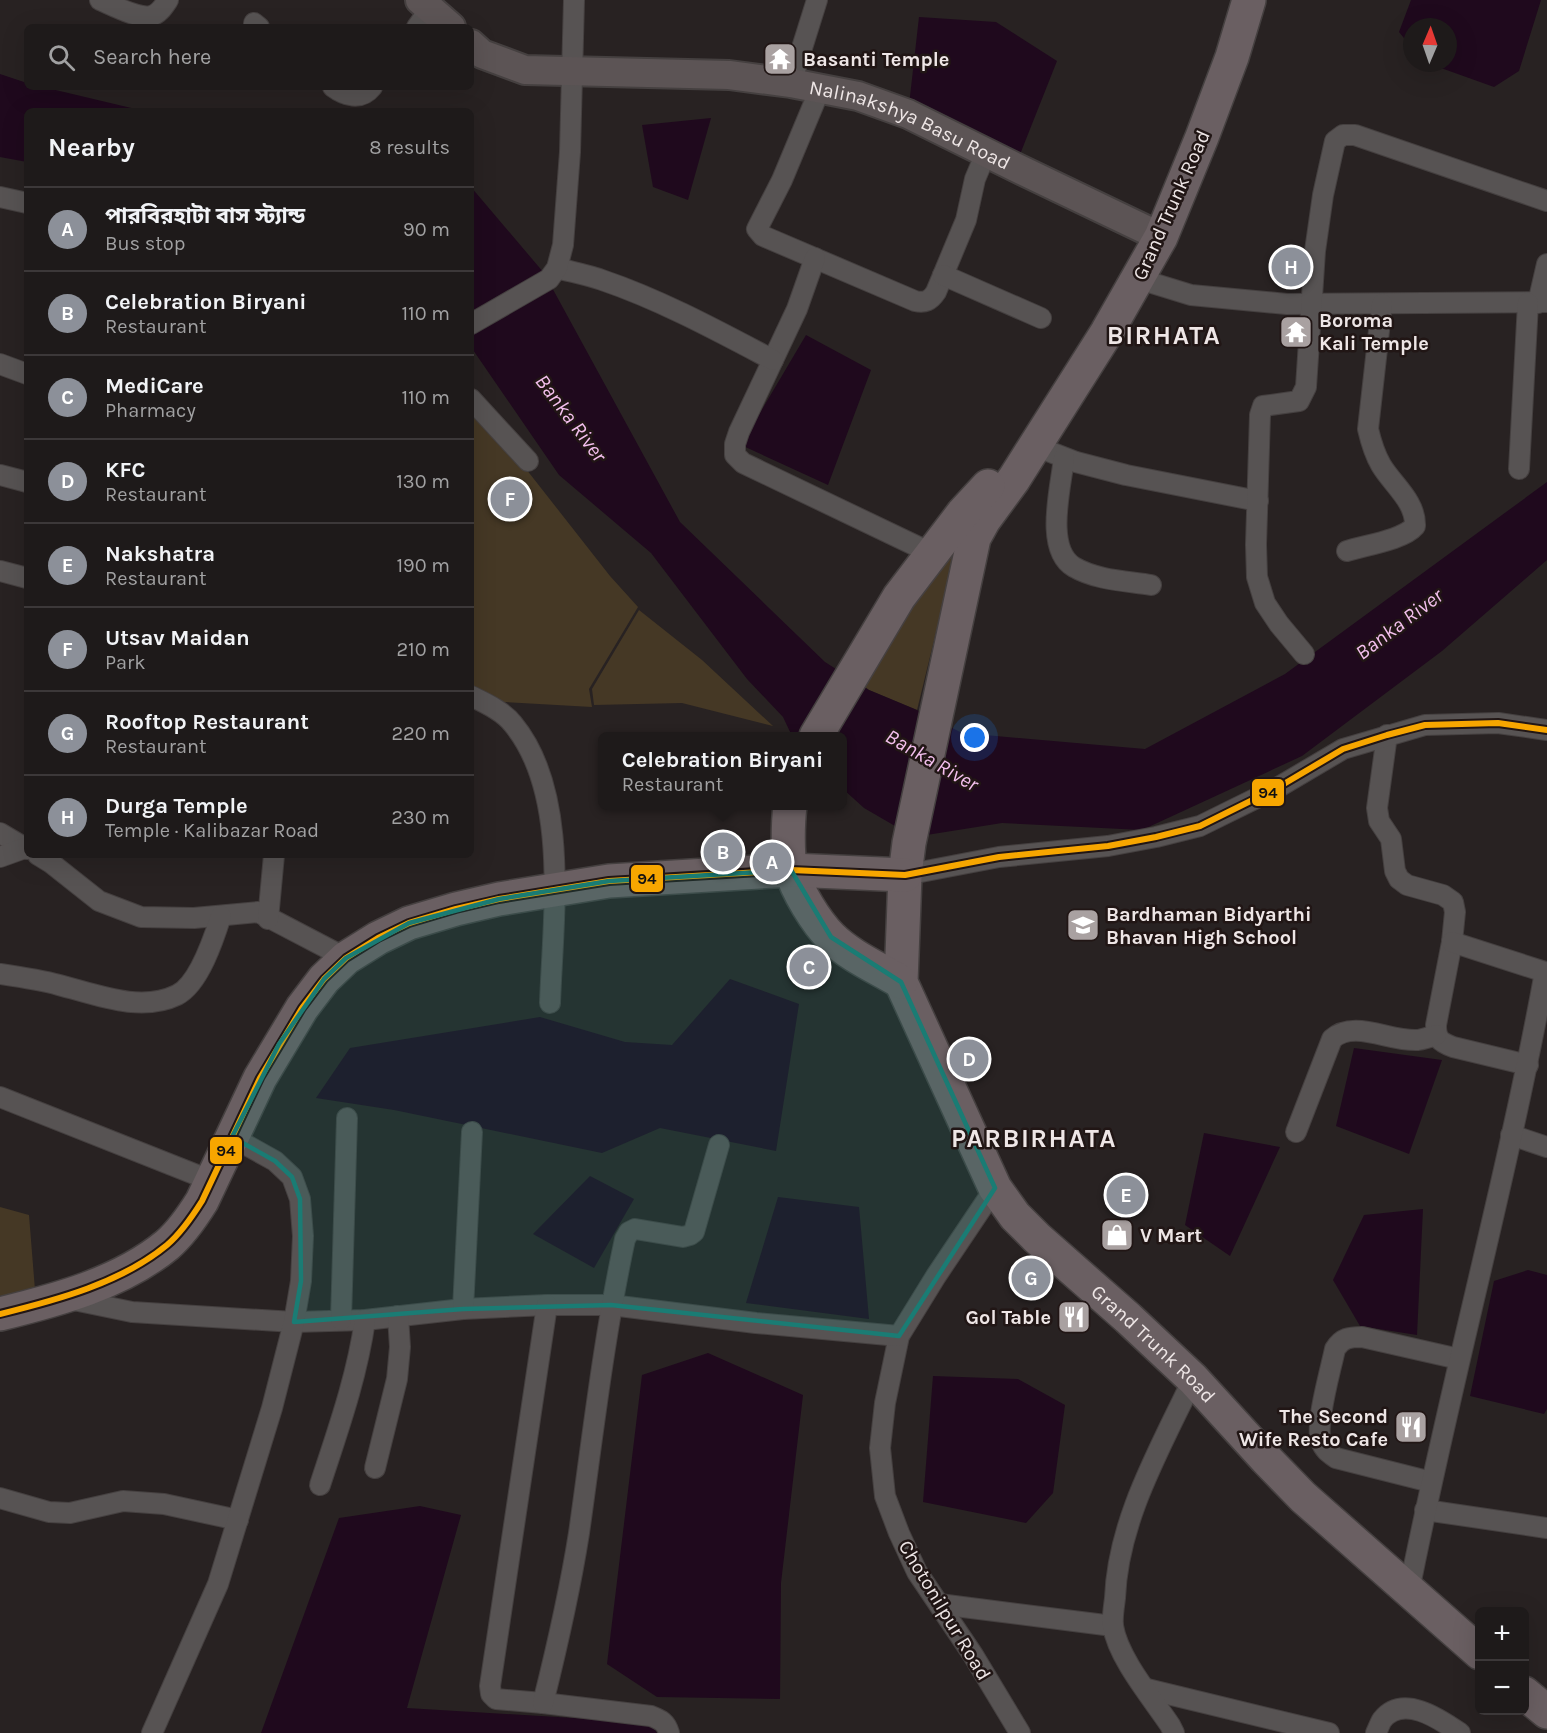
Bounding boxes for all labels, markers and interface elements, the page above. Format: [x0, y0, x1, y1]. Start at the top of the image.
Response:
north arrow [1403, 18, 1457, 72]
search box [24, 24, 474, 90]
icon: search [45, 41, 78, 74]
temple icon: Basanti Temple [762, 41, 798, 77]
text: Search here [93, 44, 211, 70]
place label: Basanti Temple [803, 48, 949, 71]
street label: Nalinakshya Basu Road [807, 76, 1014, 175]
street label: Grand Trunk Road [1128, 127, 1215, 284]
text: Nearby [48, 132, 135, 163]
text: 8 results [369, 136, 450, 159]
text: পারবিরহাটা বাস স্ট্যান্ড [105, 203, 305, 229]
text: A [61, 218, 74, 241]
text: 90 m [403, 218, 450, 241]
text: Bus stop [105, 232, 185, 255]
pin: H [1272, 244, 1310, 290]
text: Celebration Biryani [105, 289, 307, 315]
text: B [61, 302, 74, 325]
text: 110 m [401, 302, 450, 325]
place label: Boroma Kali Temple [1319, 309, 1429, 355]
temple icon: Boroma Kali Temple [1278, 314, 1314, 350]
text: Restaurant [105, 315, 207, 338]
district label: BIRHATA [1107, 320, 1221, 351]
water label: Banka River [530, 370, 612, 467]
text: MediCare [105, 373, 204, 399]
text: C [61, 386, 74, 409]
text: 110 m [401, 386, 450, 409]
text: Pharmacy [105, 399, 196, 422]
text: KFC [105, 457, 145, 483]
text: D [61, 470, 74, 493]
text: 130 m [396, 470, 450, 493]
pin: F [490, 476, 530, 522]
text: Restaurant [105, 483, 207, 506]
text: Nakshatra [105, 541, 215, 567]
text: E [62, 554, 73, 577]
text: 190 m [396, 554, 450, 577]
text: Restaurant [105, 567, 207, 590]
water label: Banka River [1351, 583, 1448, 665]
text: Utsav Maidan [105, 625, 250, 651]
text: F [62, 638, 73, 661]
text: 210 m [396, 638, 450, 661]
text: Park [105, 651, 146, 674]
text: Rooftop Restaurant [105, 709, 309, 735]
text: G [61, 722, 74, 745]
text: 220 m [391, 722, 450, 745]
your location [960, 723, 989, 752]
water label: Banka River [881, 724, 983, 797]
popup [598, 732, 847, 810]
text: Restaurant [105, 735, 207, 758]
text: Celebration Biryani [622, 747, 823, 773]
text: Restaurant [622, 773, 723, 796]
line badge: 94 [1251, 778, 1285, 807]
text: 94 [1258, 783, 1278, 802]
text: Durga Temple [105, 793, 248, 819]
text: H [60, 806, 75, 829]
text: 230 m [391, 806, 450, 829]
text: Temple · Kalibazar Road [105, 819, 319, 842]
pin: B [704, 830, 742, 874]
pin: A [752, 840, 792, 884]
line badge: 94 [630, 864, 664, 893]
text: 94 [637, 869, 657, 888]
place label: Bardhaman Bidyarthi Bhavan High School [1106, 903, 1311, 949]
school or university icon: Bardhaman Bidyarthi Bhavan High School [1065, 907, 1101, 943]
pin: C [790, 944, 828, 990]
pin: D [950, 1036, 988, 1082]
district label: PARBIRHATA [951, 1123, 1117, 1154]
line badge: 94 [209, 1136, 243, 1165]
text: 94 [216, 1141, 236, 1160]
pin: E [1106, 1172, 1146, 1218]
shop icon: V Mart [1099, 1217, 1135, 1253]
place label: V Mart [1140, 1224, 1202, 1247]
pin: G [1012, 1256, 1050, 1300]
street label: Grand Trunk Road [1086, 1280, 1220, 1408]
restaurant icon: Gol Table [1056, 1299, 1092, 1335]
place label: Gol Table [966, 1306, 1051, 1329]
place label: The Second Wife Resto Cafe [1239, 1405, 1388, 1451]
restaurant icon: The Second Wife Resto Cafe [1393, 1409, 1429, 1445]
street label: Chotonilpur Road [894, 1536, 995, 1684]
map controls [1475, 1607, 1529, 1715]
button: + [1475, 1607, 1529, 1661]
button: − [1475, 1661, 1529, 1715]

